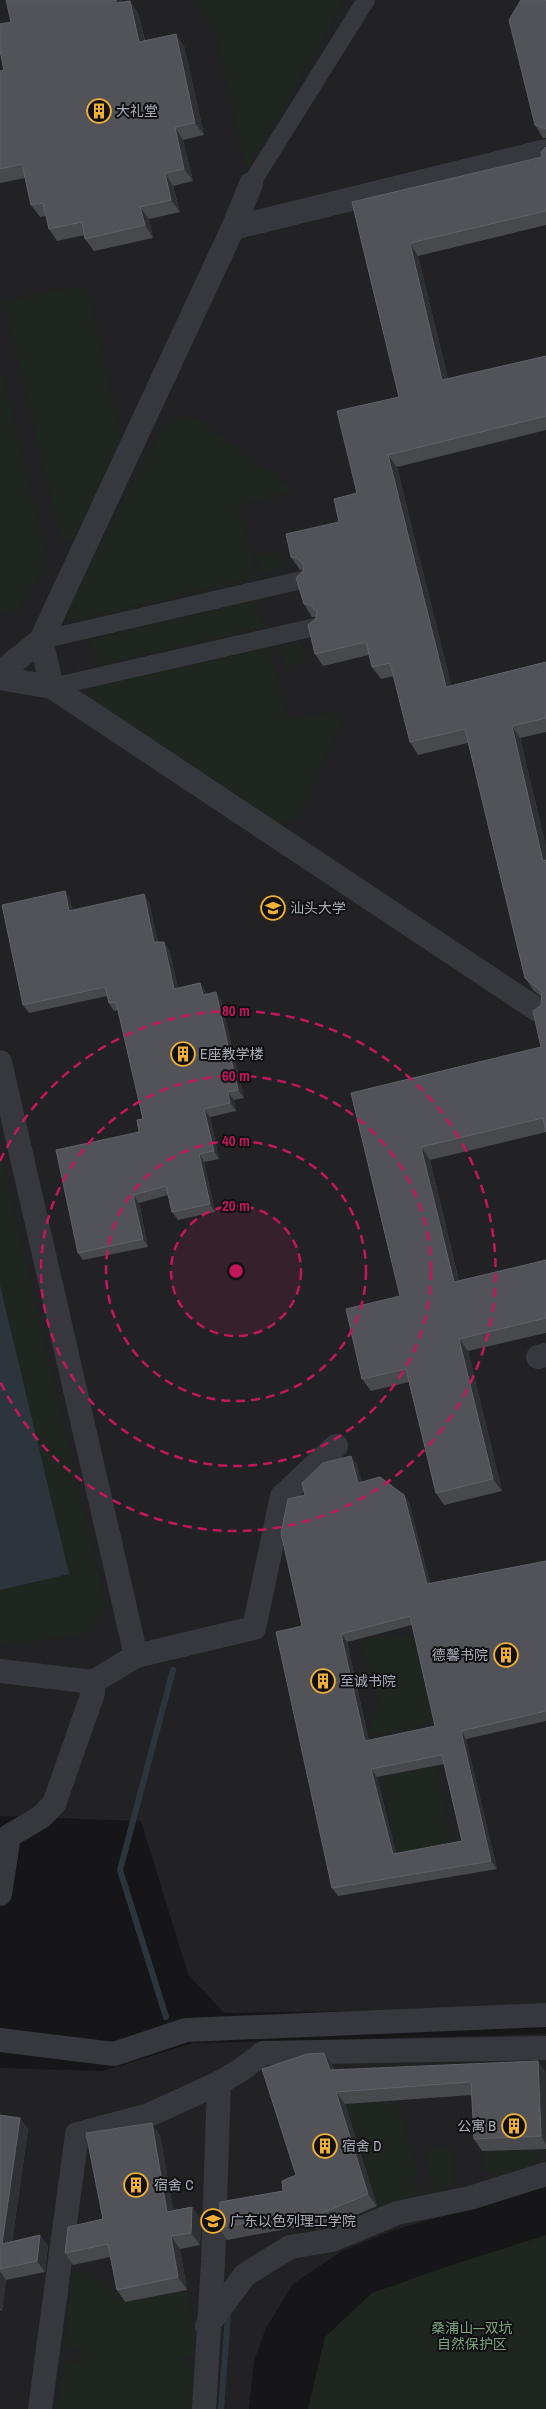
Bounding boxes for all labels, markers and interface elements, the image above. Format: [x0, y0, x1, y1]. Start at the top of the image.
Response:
building icon: 大礼堂 [86, 98, 112, 124]
place label: 大礼堂 [116, 102, 158, 120]
school or university icon: 汕头大学 [260, 895, 286, 921]
place label: 汕头大学 [290, 899, 346, 917]
text: 80 m [222, 1000, 250, 1021]
building icon: E座教学楼 [170, 1041, 196, 1067]
place label: E座教学楼 [200, 1045, 264, 1063]
text: 60 m [222, 1065, 250, 1086]
text: 40 m [222, 1130, 250, 1151]
text: 20 m [222, 1195, 250, 1216]
centre of rings [227, 1262, 245, 1280]
building icon: 德馨书院 [493, 1642, 519, 1668]
place label: 德馨书院 [432, 1646, 488, 1664]
building icon: 至诚书院 [310, 1668, 336, 1694]
place label: 至诚书院 [340, 1672, 396, 1690]
building icon: 公寓 B [501, 2113, 527, 2139]
place label: 公寓 B [457, 2117, 496, 2135]
building icon: 宿舍 D [312, 2133, 338, 2159]
place label: 宿舍 D [342, 2137, 381, 2155]
building icon: 宿舍 C [123, 2172, 149, 2198]
place label: 宿舍 C [154, 2176, 193, 2194]
school or university icon: 广东以色列理工学院 [200, 2208, 226, 2234]
place label: 广东以色列理工学院 [230, 2212, 356, 2230]
park label: 桑浦山—双坑 自然保护区 [431, 2319, 513, 2353]

